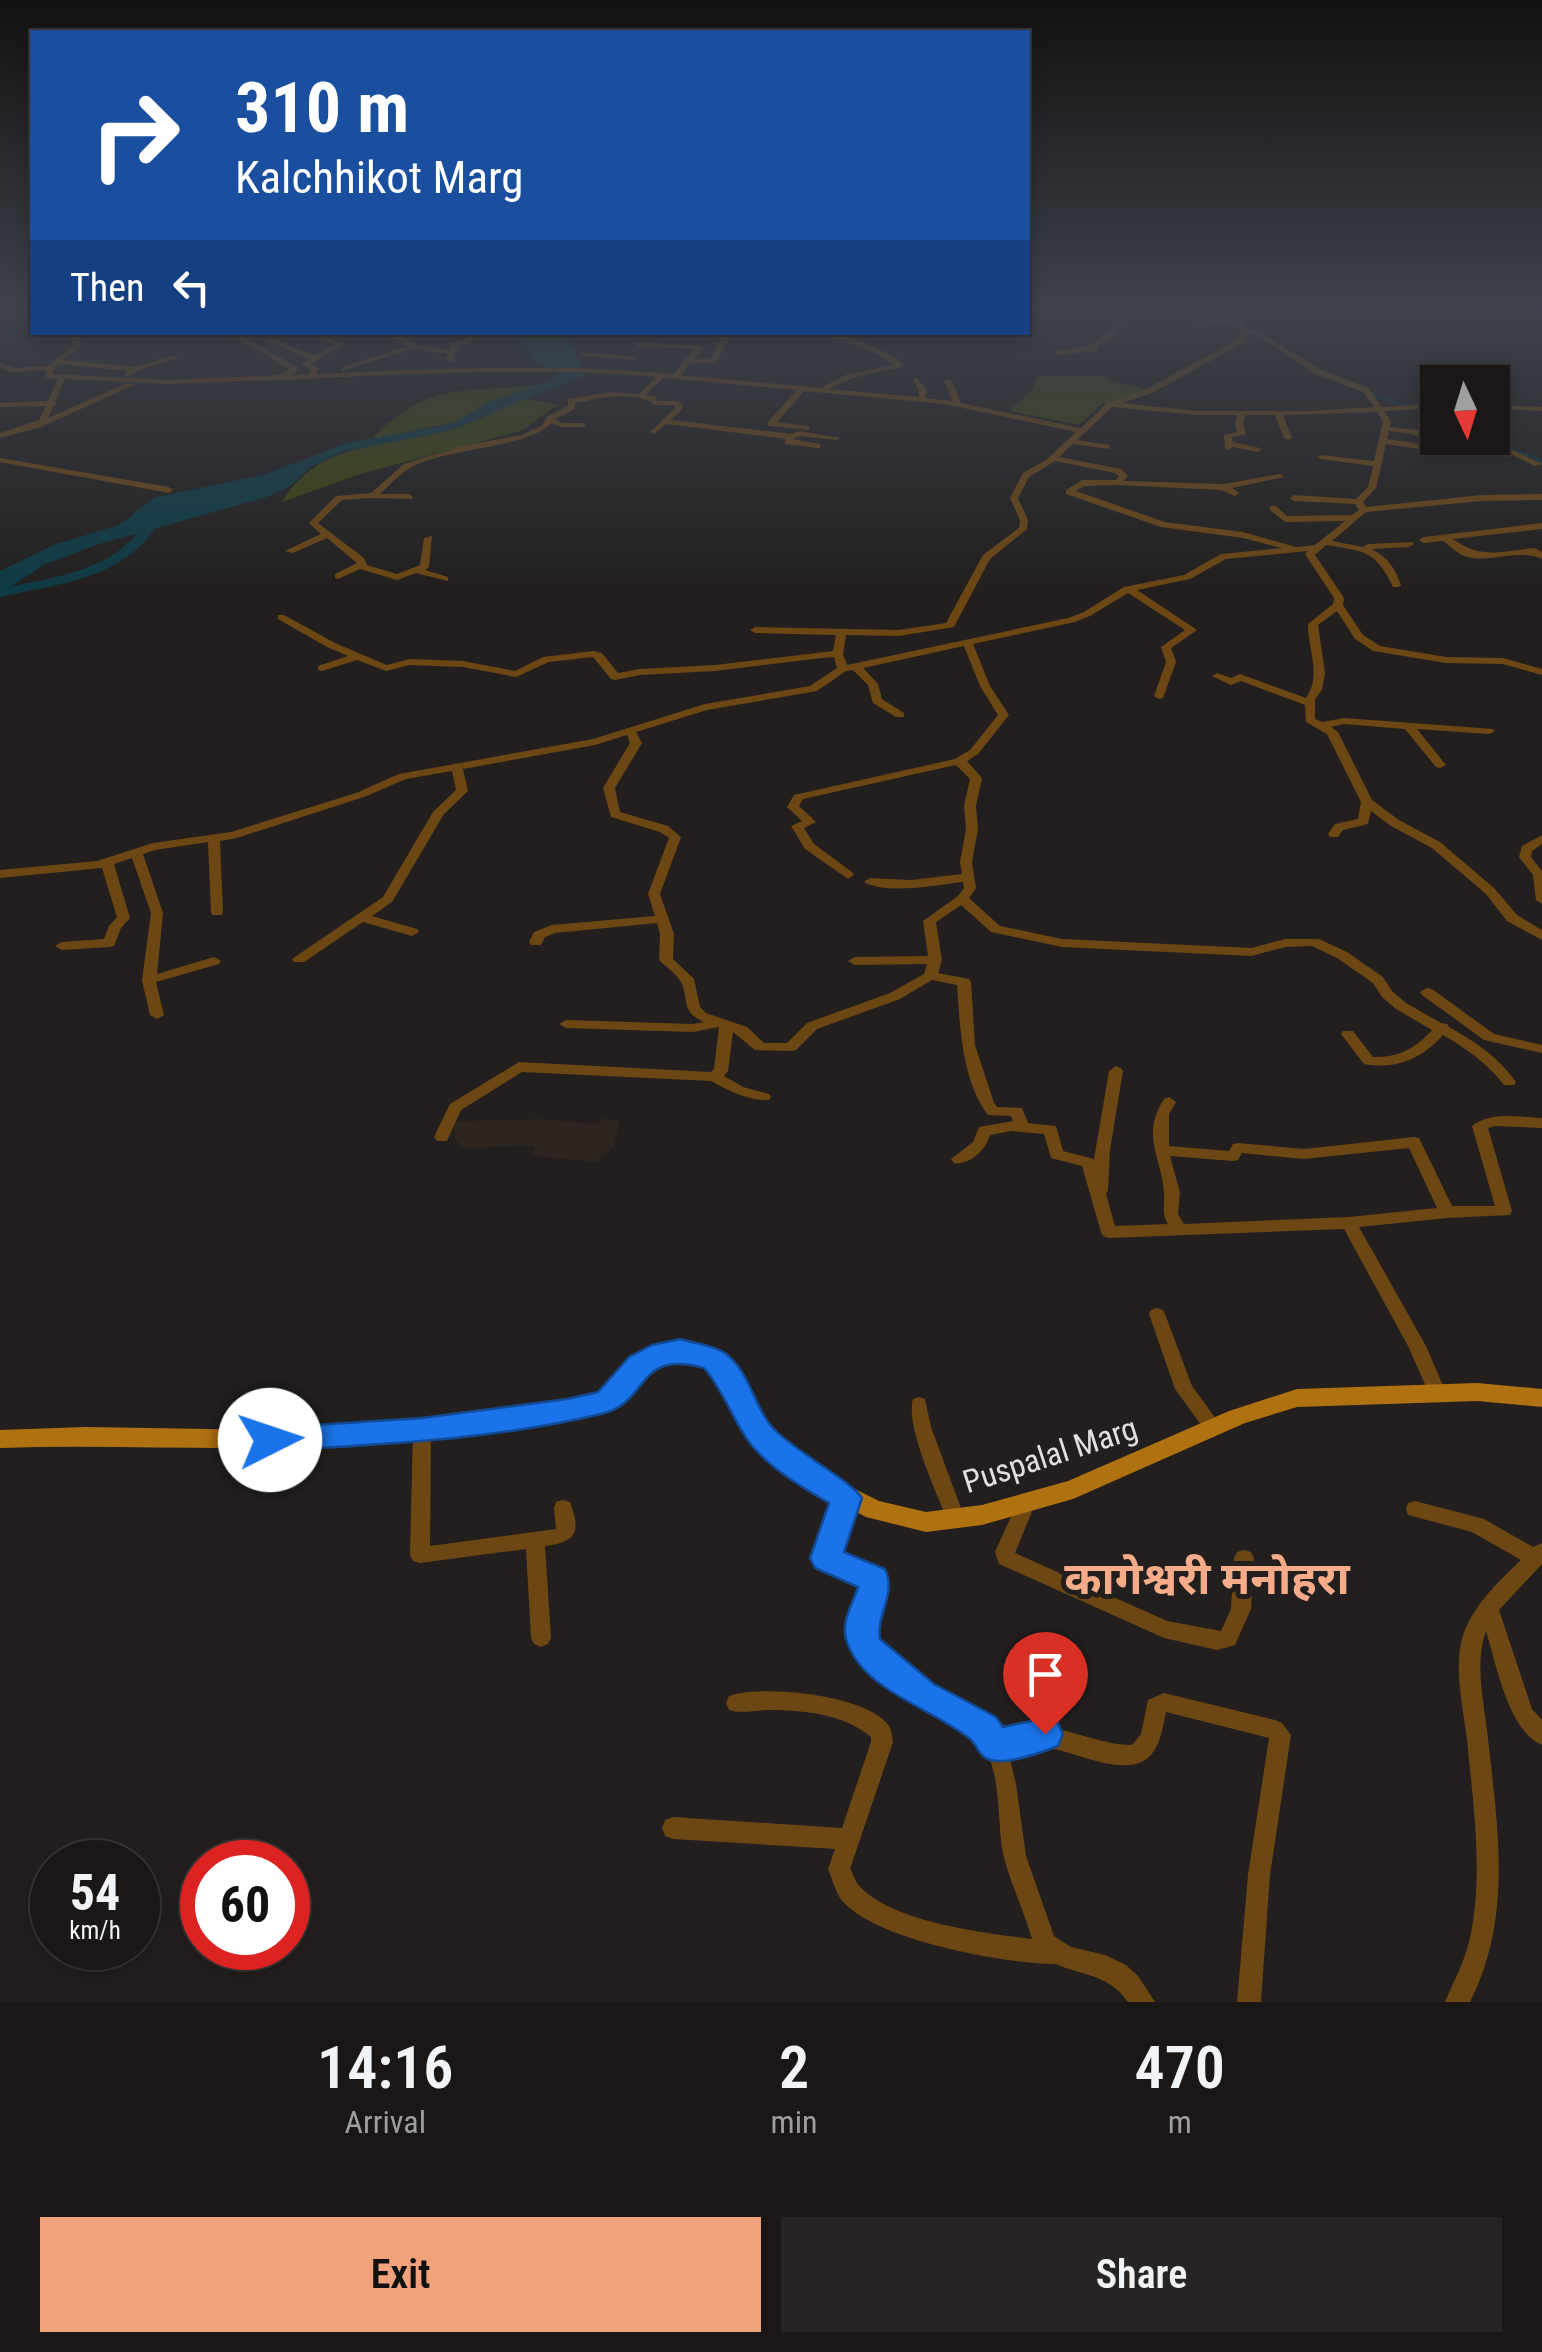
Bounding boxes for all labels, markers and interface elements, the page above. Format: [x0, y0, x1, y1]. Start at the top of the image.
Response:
text: 310 m [235, 67, 409, 149]
icon: right [70, 70, 200, 200]
text: Kalchhikot Marg [235, 151, 524, 204]
icon: left [164, 260, 219, 315]
text: Then [70, 266, 144, 310]
north arrow [1420, 365, 1510, 455]
map controls [1420, 365, 1510, 455]
position arrow [218, 1388, 322, 1492]
street label: Puspalal Marg [958, 1409, 1142, 1501]
district label: कागेश्वरी मनोहरा [1064, 1552, 1350, 1605]
pin [1003, 1632, 1088, 1735]
icon: arrive [1018, 1647, 1073, 1702]
speed limit sign: 60 [180, 1840, 310, 1970]
text: 54 [70, 1864, 120, 1922]
text: km/h [69, 1916, 121, 1945]
text: 14:16 [317, 2032, 454, 2103]
text: 2 [779, 2032, 809, 2103]
text: 470 [1134, 2032, 1225, 2103]
text: Arrival [345, 2103, 426, 2141]
text: min [771, 2103, 817, 2141]
text: m [1168, 2103, 1192, 2141]
button: Exit [40, 2217, 761, 2332]
button: Share [781, 2217, 1502, 2332]

